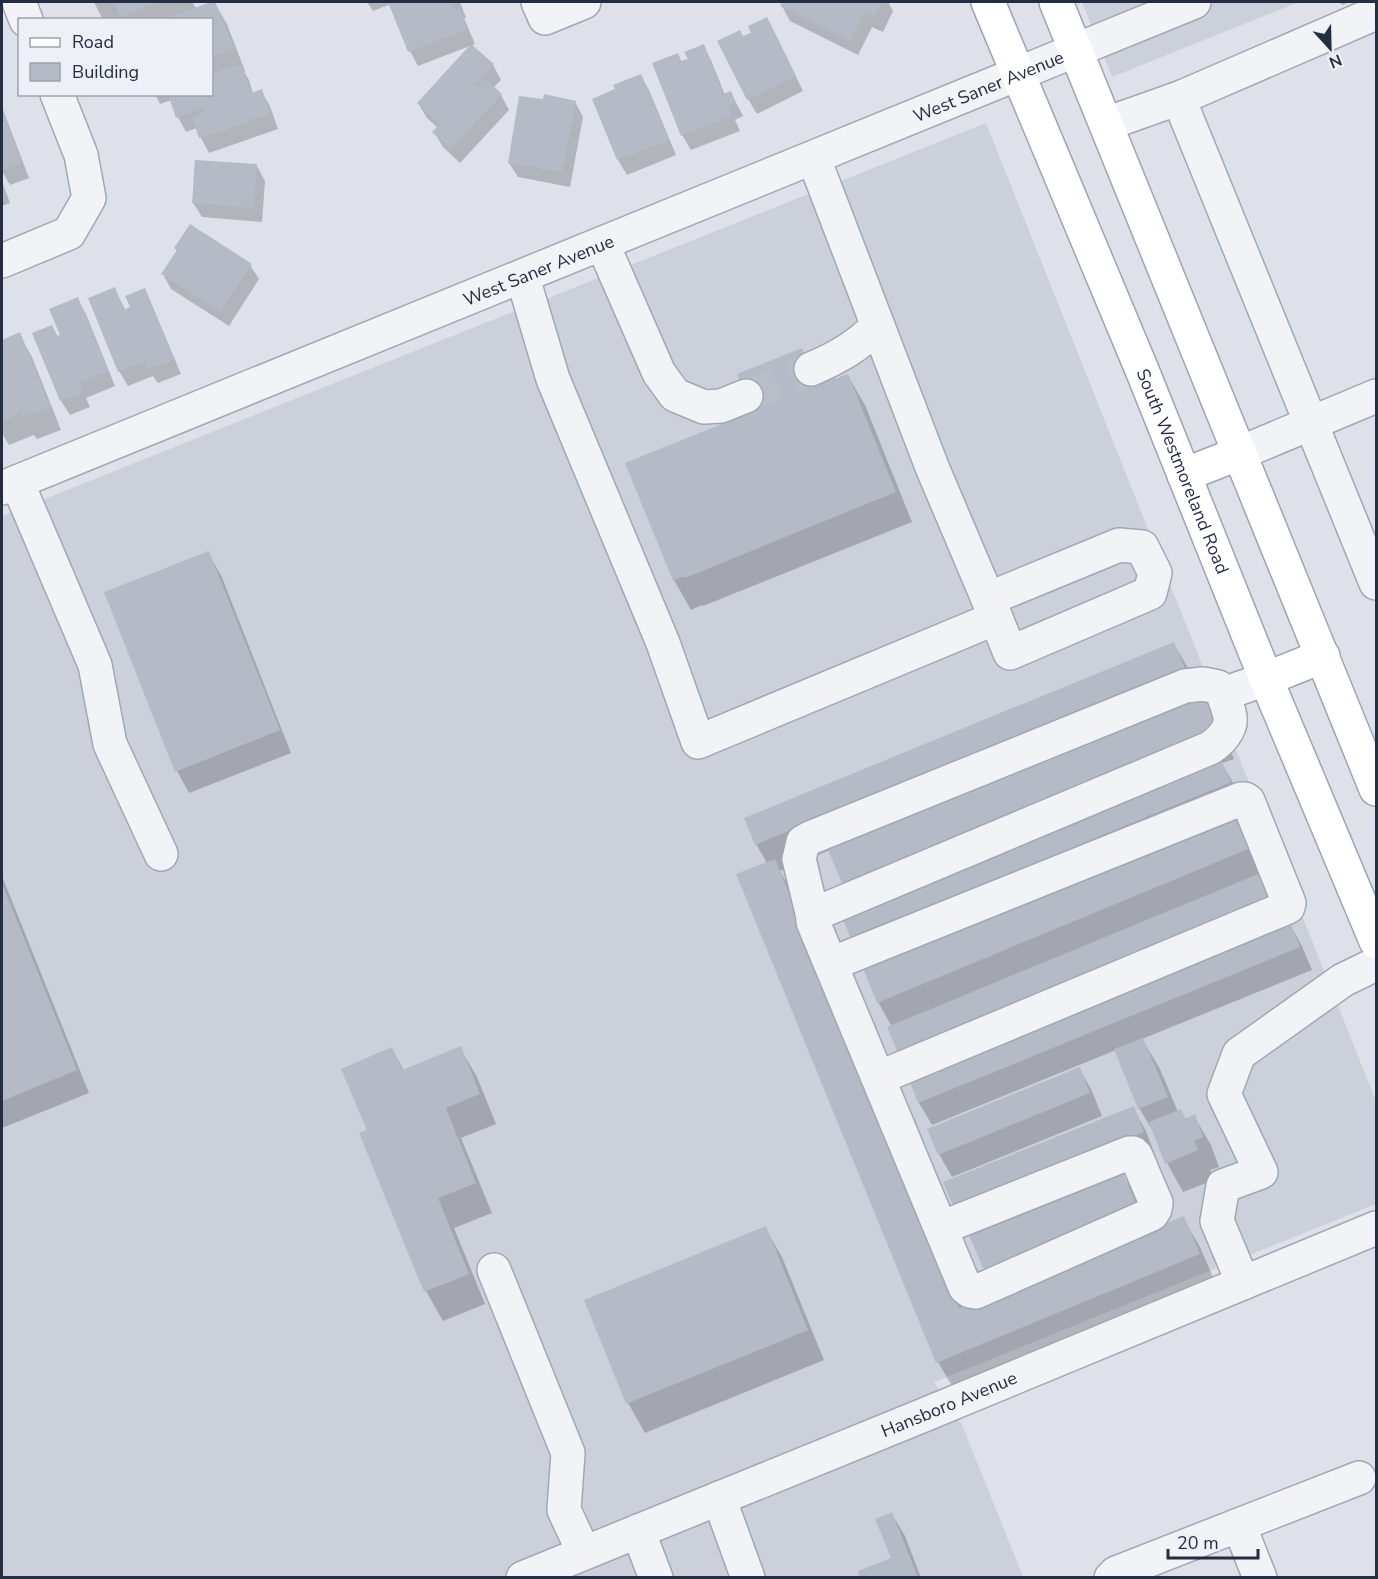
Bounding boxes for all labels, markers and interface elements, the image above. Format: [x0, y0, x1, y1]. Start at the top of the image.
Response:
legend [18, 18, 213, 96]
north arrow [1300, 18, 1360, 78]
text: Road [72, 30, 114, 54]
street label: West Saner Avenue [910, 45, 1067, 128]
text: N [1326, 49, 1345, 73]
text: Building [72, 60, 139, 84]
street label: West Saner Avenue [460, 229, 618, 312]
street label: South Westmoreland Road [1131, 365, 1235, 577]
street label: Hansboro Avenue [877, 1366, 1021, 1443]
scale bar [1168, 1522, 1258, 1560]
text: 20 m [1177, 1531, 1219, 1555]

